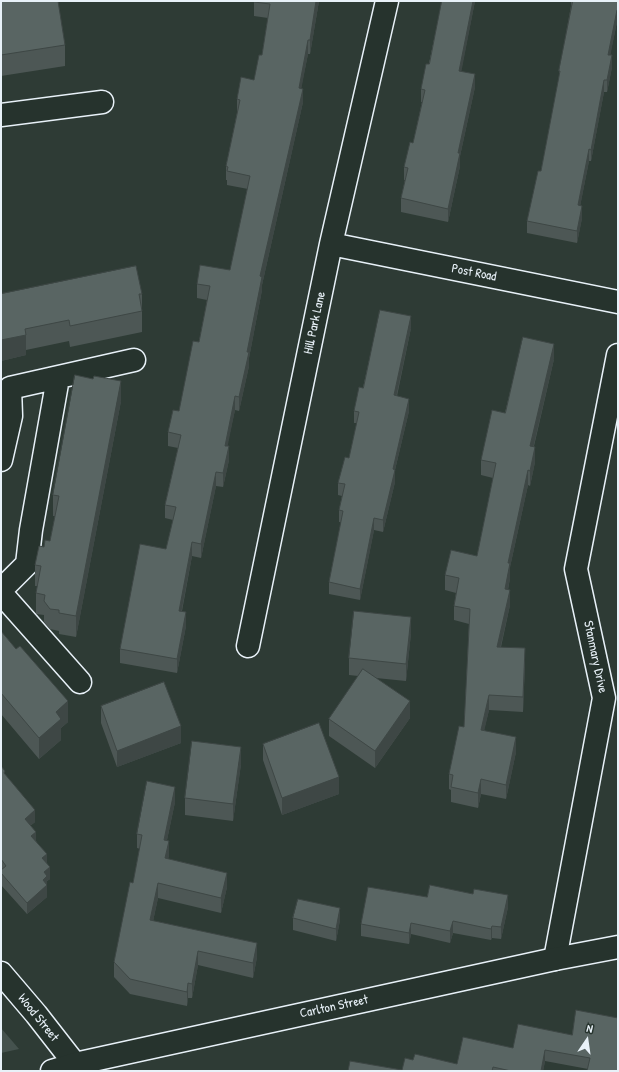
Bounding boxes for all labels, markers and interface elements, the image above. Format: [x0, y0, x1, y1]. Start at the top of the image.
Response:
street label: Post Road [450, 261, 498, 285]
street label: Hill Park Lane [301, 290, 329, 356]
street label: Stanmary Drive [580, 620, 610, 694]
street label: Wood Street [14, 991, 62, 1045]
street label: Carlton Street [298, 992, 370, 1022]
north arrow [567, 1020, 607, 1060]
text: N [585, 1021, 594, 1036]

